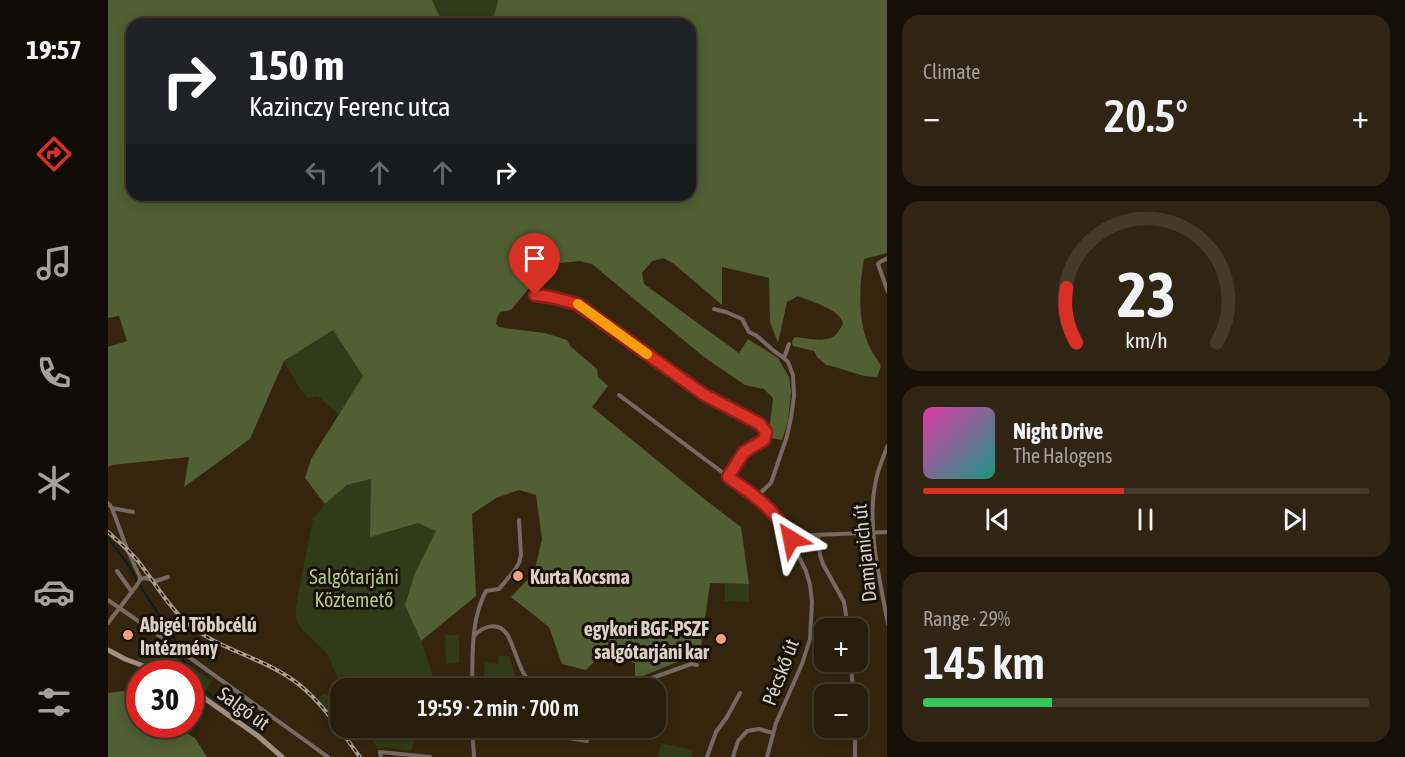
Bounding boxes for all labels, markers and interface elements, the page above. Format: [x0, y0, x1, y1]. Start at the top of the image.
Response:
text: 19:57 [26, 34, 82, 65]
text: 150 m [249, 41, 344, 89]
icon: right [150, 42, 228, 120]
text: Climate [923, 60, 980, 83]
text: 20.5° [1104, 90, 1188, 142]
text: Kazinczy Ferenc utca [249, 91, 451, 122]
text: − [923, 97, 940, 135]
text: + [1352, 97, 1369, 135]
icon: directions [33, 133, 75, 175]
icon: left [300, 156, 333, 189]
icon: ahead [363, 156, 396, 189]
icon: ahead [426, 156, 459, 189]
icon: right [489, 156, 522, 189]
pin [509, 233, 560, 295]
icon: music [33, 242, 75, 284]
icon: arrive [518, 242, 551, 275]
text: 23 [1117, 259, 1175, 330]
text: km/h [1125, 328, 1167, 353]
icon: phone [33, 352, 75, 394]
text: Night Drive [1013, 418, 1103, 444]
text: The Halogens [1013, 444, 1112, 467]
icon: climate [33, 462, 75, 504]
street label: Damjanich út [847, 503, 881, 603]
icon: previous [981, 503, 1014, 536]
icon: pause [1129, 503, 1162, 536]
icon: next [1278, 503, 1311, 536]
position arrow [759, 507, 823, 571]
park label: Salgótarjáni Köztemető [309, 565, 399, 611]
place label: Kurta Kocsma [530, 565, 630, 588]
marker: Kurta Kocsma [511, 569, 525, 583]
icon: car [33, 571, 75, 613]
text: Range · 29% [923, 607, 1010, 630]
place label: Abigél Többcélú Intézmény [139, 613, 257, 659]
place label: egykori BGF-PSZF salgótarjáni kar [584, 617, 710, 663]
map controls [814, 618, 868, 738]
button: + [814, 618, 868, 672]
marker: Abigél Többcélú Intézmény [121, 628, 135, 642]
marker: egykori BGF-PSZF salgótarjáni kar [714, 632, 728, 646]
street label: Pécskő út [757, 635, 803, 708]
text: 145 km [923, 637, 1045, 689]
speed limit sign: 30 [126, 660, 204, 738]
icon: filters [33, 681, 75, 723]
street label: Salgó út [214, 682, 275, 735]
button: − [814, 684, 868, 738]
text: 19:59 · 2 min · 700 m [417, 695, 579, 721]

